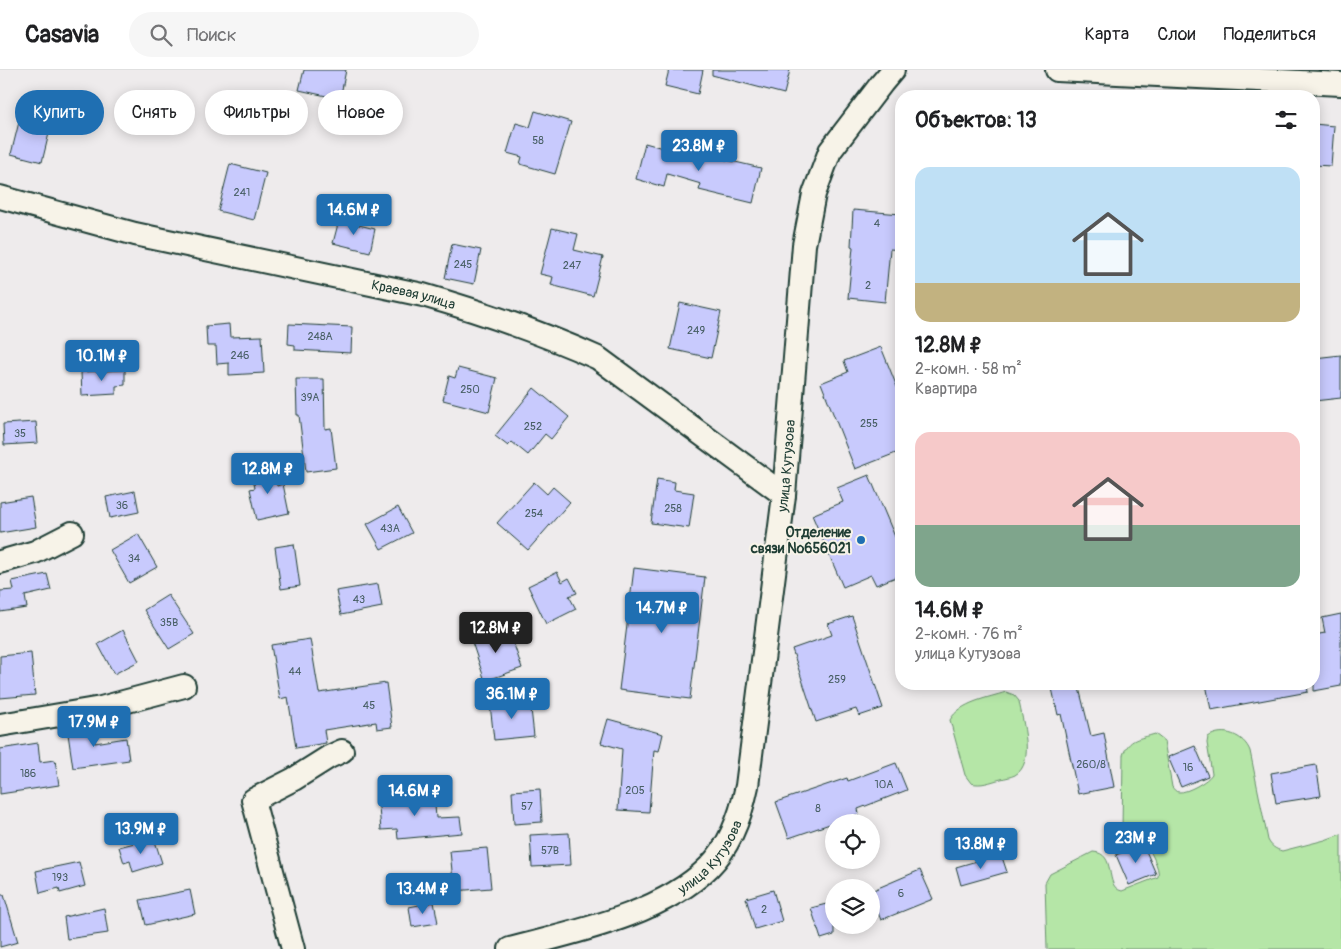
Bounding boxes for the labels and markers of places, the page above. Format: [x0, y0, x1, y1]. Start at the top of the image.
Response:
pin: 23.8M ₽ [653, 129, 745, 172]
pin: 14.6M ₽ [308, 194, 400, 236]
pin: 10.1M ₽ [56, 340, 148, 382]
pin: 12.8M ₽ [222, 452, 314, 495]
place label: Отделение связи №656021 [750, 524, 852, 557]
marker: Отделение связи №656021 [855, 534, 867, 546]
pin: 14.7M ₽ [616, 592, 708, 634]
pin: 12.8M ₽ [450, 612, 542, 654]
pin: 36.1M ₽ [466, 678, 558, 720]
pin: 17.9M ₽ [48, 706, 140, 748]
pin: 14.6M ₽ [369, 774, 461, 817]
pin: 13.9M ₽ [95, 812, 187, 855]
pin: 23M ₽ [1101, 822, 1171, 864]
pin: 13.8M ₽ [935, 828, 1027, 870]
pin: 13.4M ₽ [377, 872, 469, 915]

